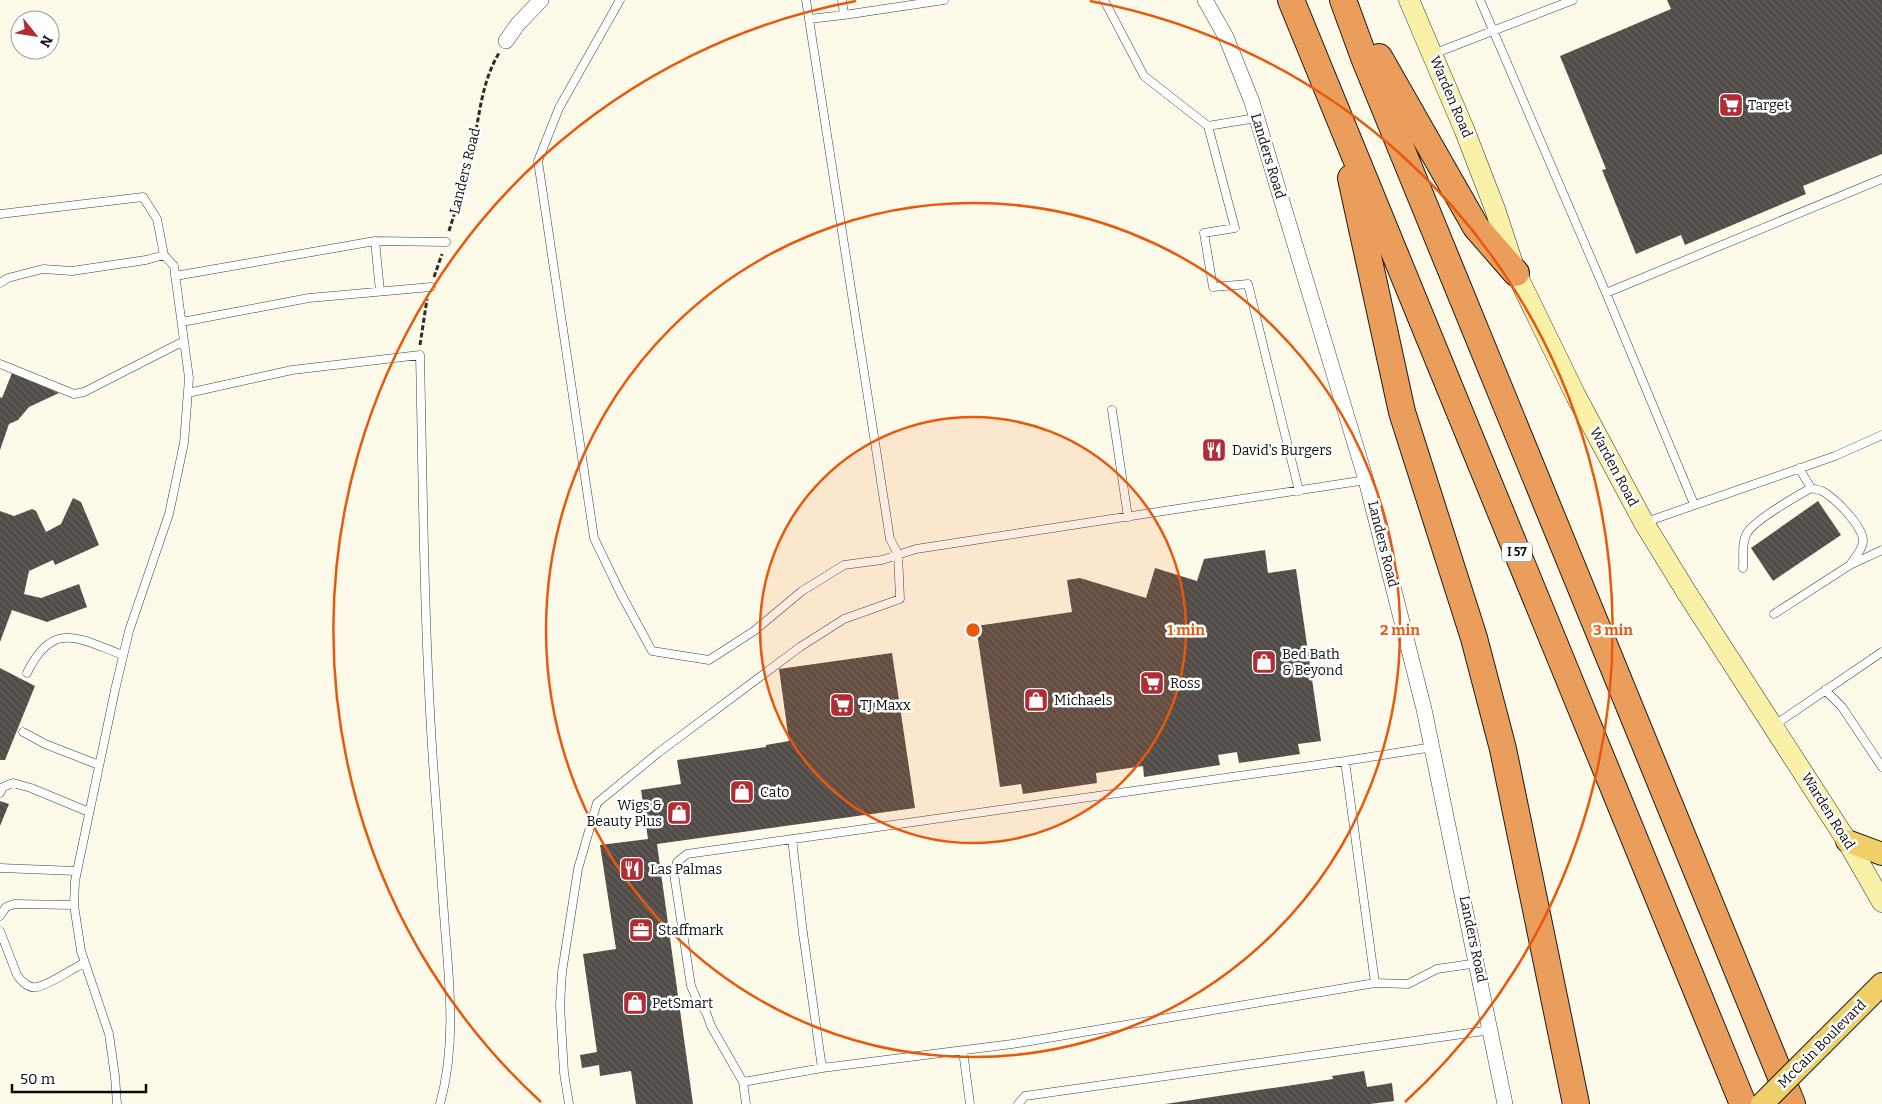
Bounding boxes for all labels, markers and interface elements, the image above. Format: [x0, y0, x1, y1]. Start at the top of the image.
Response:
north arrow [10, 10, 60, 60]
text: N [36, 32, 56, 50]
street label: Warden Road [1426, 54, 1476, 140]
supermarket icon: Target [1718, 92, 1744, 118]
place label: Target [1748, 97, 1789, 114]
street label: Landers Road [1247, 111, 1289, 201]
street label: Landers Road [446, 126, 484, 216]
street label: Warden Road [1586, 425, 1642, 509]
restaurant icon: David's Burgers [1201, 437, 1227, 463]
place label: David's Burgers [1232, 442, 1332, 459]
street label: Landers Road [1364, 499, 1402, 589]
road number: I 57 [1502, 542, 1532, 562]
centre of rings [964, 621, 982, 639]
text: 1 min [1167, 621, 1205, 639]
text: 2 min [1380, 621, 1420, 639]
text: 3 min [1593, 621, 1633, 639]
place label: Bed Bath & Beyond [1282, 646, 1343, 679]
shop icon: Bed Bath & Beyond [1251, 649, 1277, 675]
supermarket icon: Ross [1139, 670, 1165, 696]
place label: Ross [1170, 675, 1200, 692]
shop icon: Michaels [1023, 687, 1049, 713]
supermarket icon: TJ Maxx [829, 692, 855, 718]
place label: Michaels [1054, 692, 1112, 709]
place label: TJ Maxx [860, 697, 911, 714]
street label: Warden Road [1798, 770, 1858, 852]
shop icon: Cato [729, 779, 755, 805]
place label: Cato [760, 784, 789, 801]
place label: Wigs & Beauty Plus [586, 797, 662, 830]
shop icon: Wigs & Beauty Plus [666, 800, 692, 826]
restaurant icon: Las Palmas [619, 856, 645, 882]
place label: Las Palmas [650, 861, 722, 878]
street label: Landers Road [1455, 894, 1491, 984]
office icon: Staffmark [628, 917, 654, 943]
place label: Staffmark [658, 922, 723, 939]
shop icon: PetSmart [622, 990, 648, 1016]
place label: PetSmart [652, 995, 713, 1012]
street label: McCain Boulevard [1774, 996, 1870, 1092]
scale bar [12, 1062, 146, 1094]
text: 50 m [20, 1070, 56, 1088]

